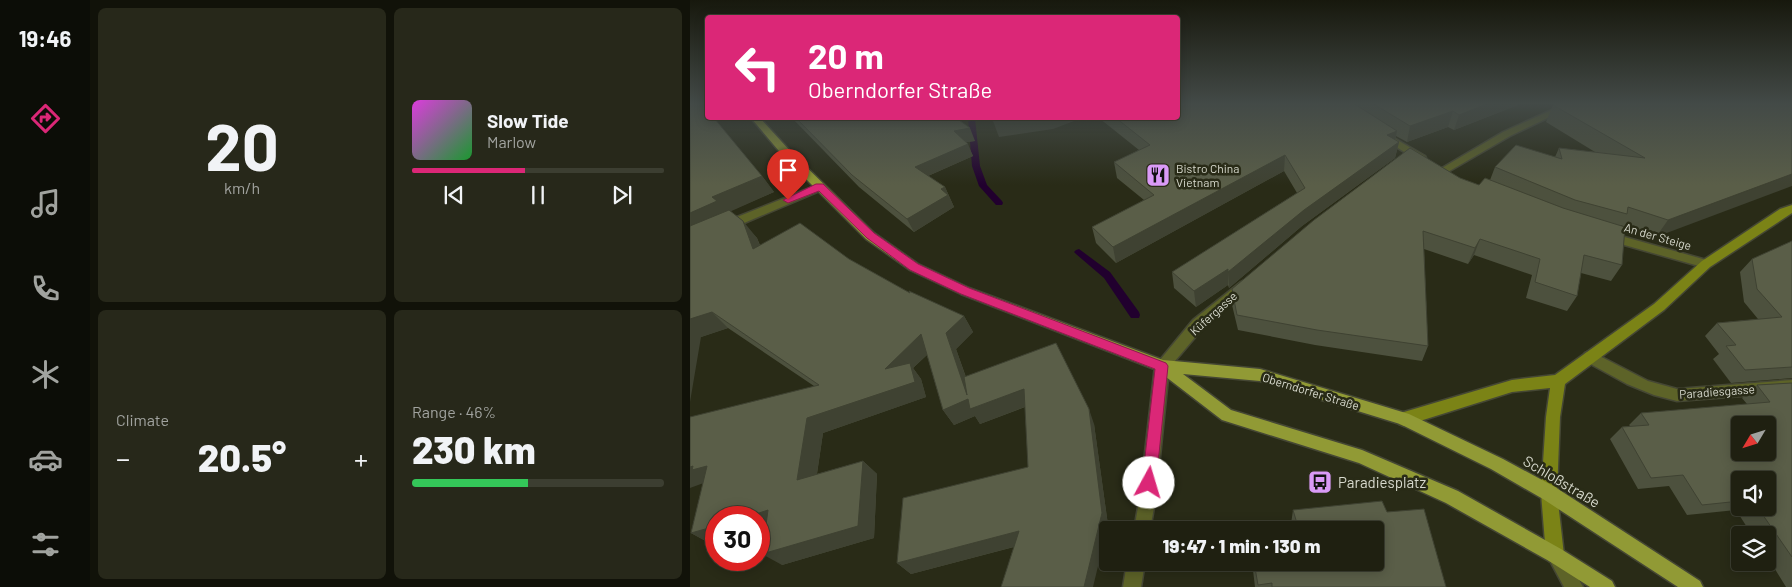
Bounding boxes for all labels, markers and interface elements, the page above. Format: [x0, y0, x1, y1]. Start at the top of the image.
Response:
text: 19:46 [19, 25, 71, 51]
text: 20 m [808, 34, 884, 76]
icon: left [725, 35, 790, 100]
text: Oberndorfer Straße [808, 76, 992, 102]
icon: directions [28, 101, 63, 136]
text: 20 [205, 106, 279, 184]
text: Slow Tide [487, 109, 569, 132]
text: Marlow [487, 132, 536, 151]
pin [767, 149, 809, 200]
icon: arrive [774, 156, 802, 184]
place label: Bistro China Vietnam [1176, 161, 1239, 189]
restaurant icon: Bistro China Vietnam [1145, 162, 1171, 188]
text: km/h [224, 178, 260, 197]
icon: previous [440, 181, 468, 209]
icon: pause [524, 181, 552, 209]
icon: next [608, 181, 636, 209]
icon: music [28, 186, 63, 221]
street label: An der Steige [1623, 220, 1693, 252]
icon: phone [28, 271, 63, 306]
street label: Küfergasse [1187, 288, 1239, 338]
icon: climate [28, 357, 63, 392]
street label: Oberndorfer Straße [1261, 370, 1361, 412]
street label: Paradiesgasse [1679, 381, 1755, 401]
text: Range · 46% [412, 402, 496, 421]
text: Climate [116, 410, 169, 429]
north arrow [1731, 416, 1776, 461]
map controls [1731, 416, 1776, 571]
text: 230 km [412, 426, 536, 472]
text: 20.5° [198, 434, 286, 480]
text: − [116, 441, 130, 475]
text: + [354, 441, 368, 475]
icon: car [28, 442, 63, 477]
street label: Schloßstraße [1520, 451, 1604, 511]
position arrow [1122, 456, 1174, 508]
bus stop icon: Paradiesplatz [1307, 469, 1333, 495]
button: sound [1731, 471, 1776, 516]
place label: Paradiesplatz [1338, 473, 1426, 491]
speed limit sign: 30 [705, 506, 770, 571]
button: layers [1731, 526, 1776, 571]
icon: filters [28, 527, 63, 562]
text: 19:47 · 1 min · 130 m [1163, 534, 1320, 557]

